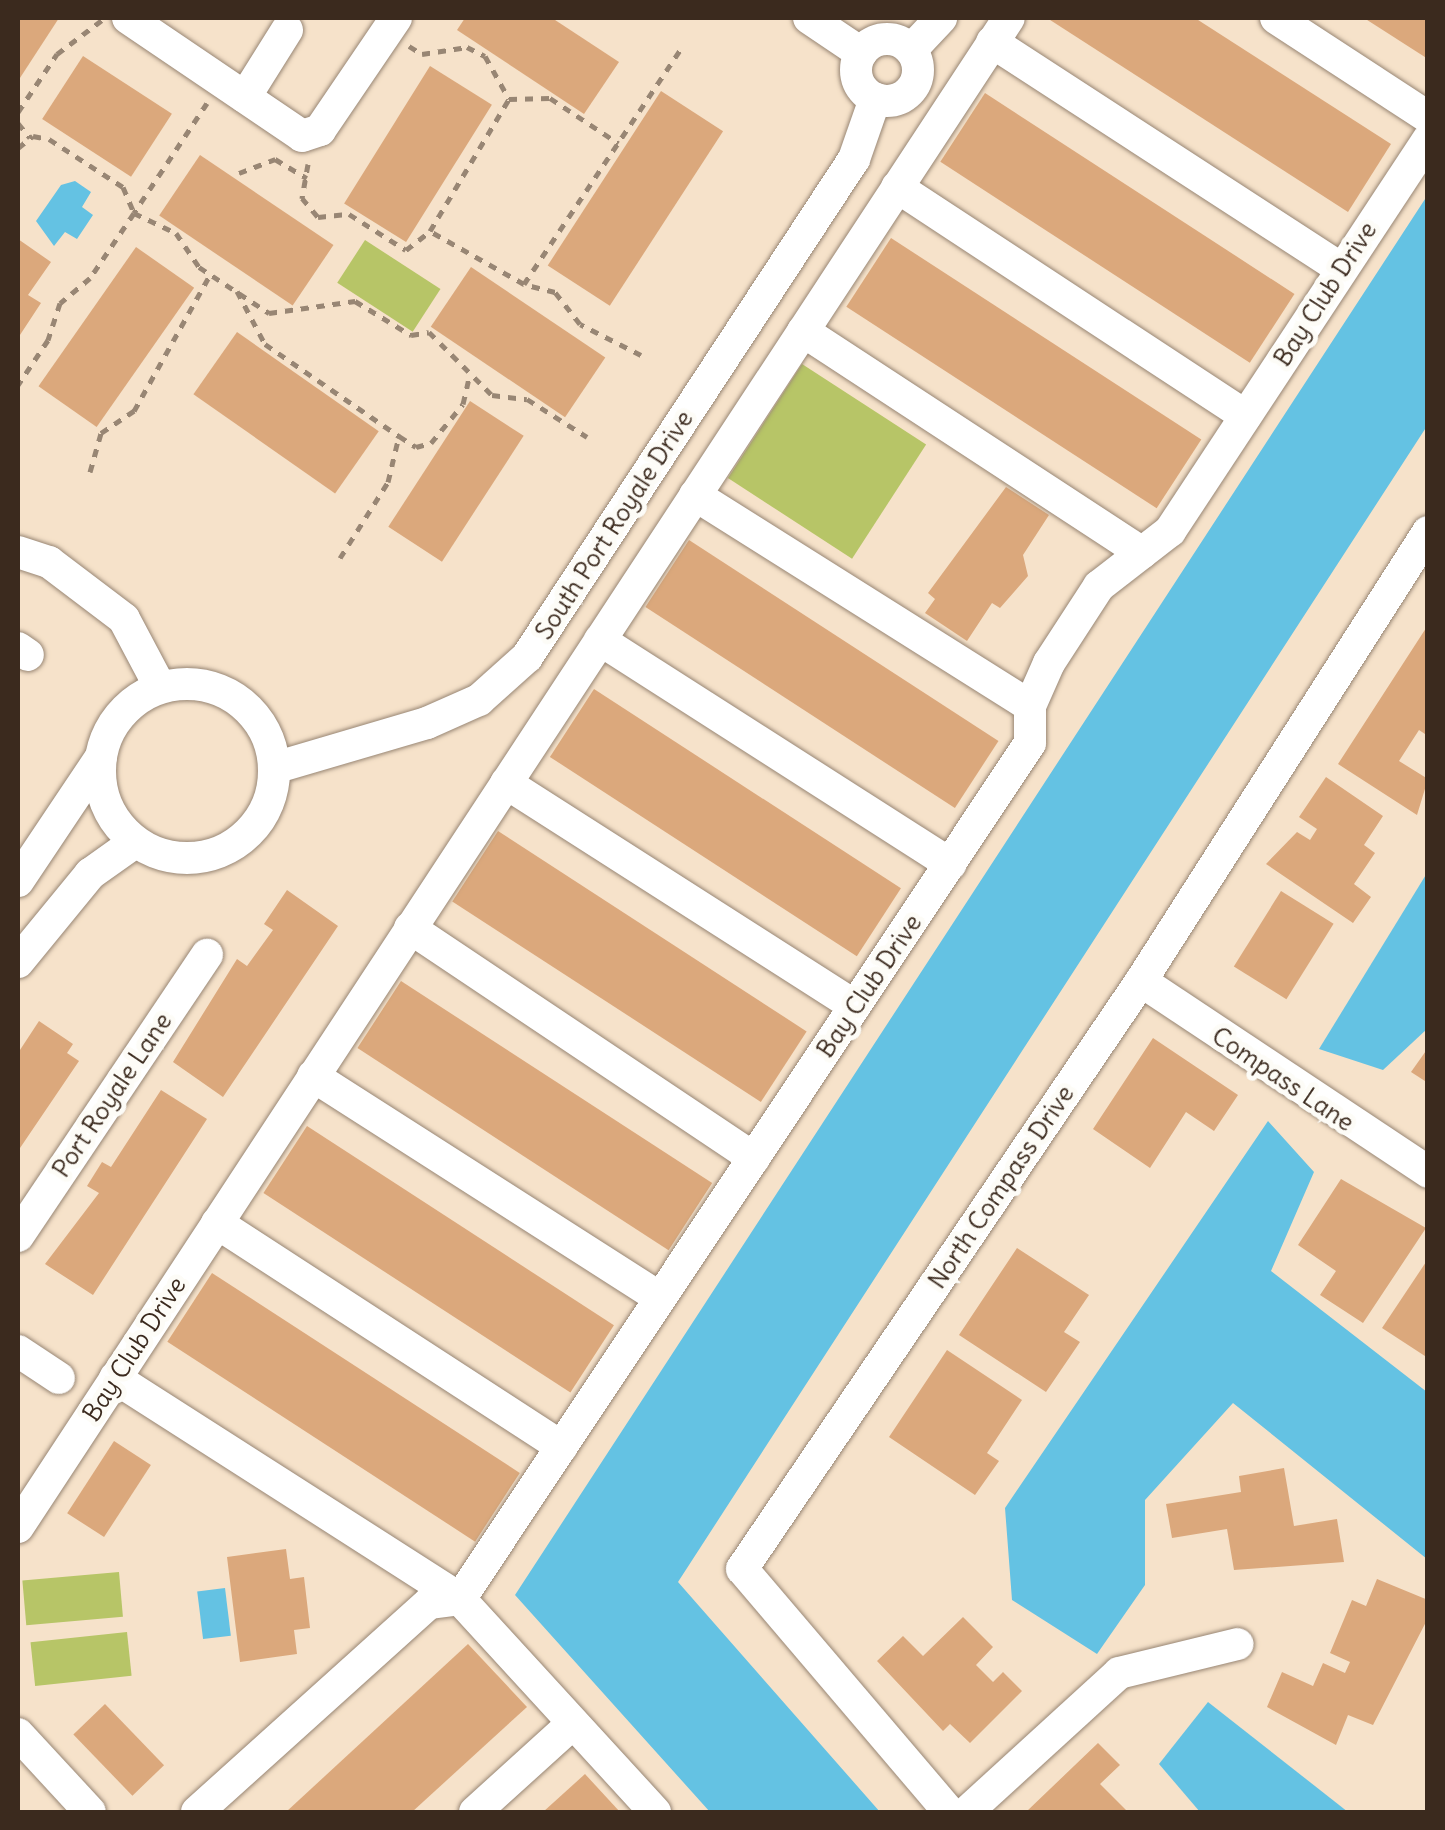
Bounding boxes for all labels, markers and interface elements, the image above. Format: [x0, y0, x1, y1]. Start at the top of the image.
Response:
street label: Bay Club Drive [1267, 216, 1383, 372]
street label: South Port Royale Drive [529, 405, 699, 645]
street label: Bay Club Drive [810, 909, 928, 1063]
street label: Port Royale Lane [46, 1007, 178, 1183]
street label: Compass Lane [1206, 1020, 1360, 1138]
street label: North Compass Drive [922, 1080, 1080, 1294]
street label: Bay Club Drive [76, 1271, 192, 1427]

